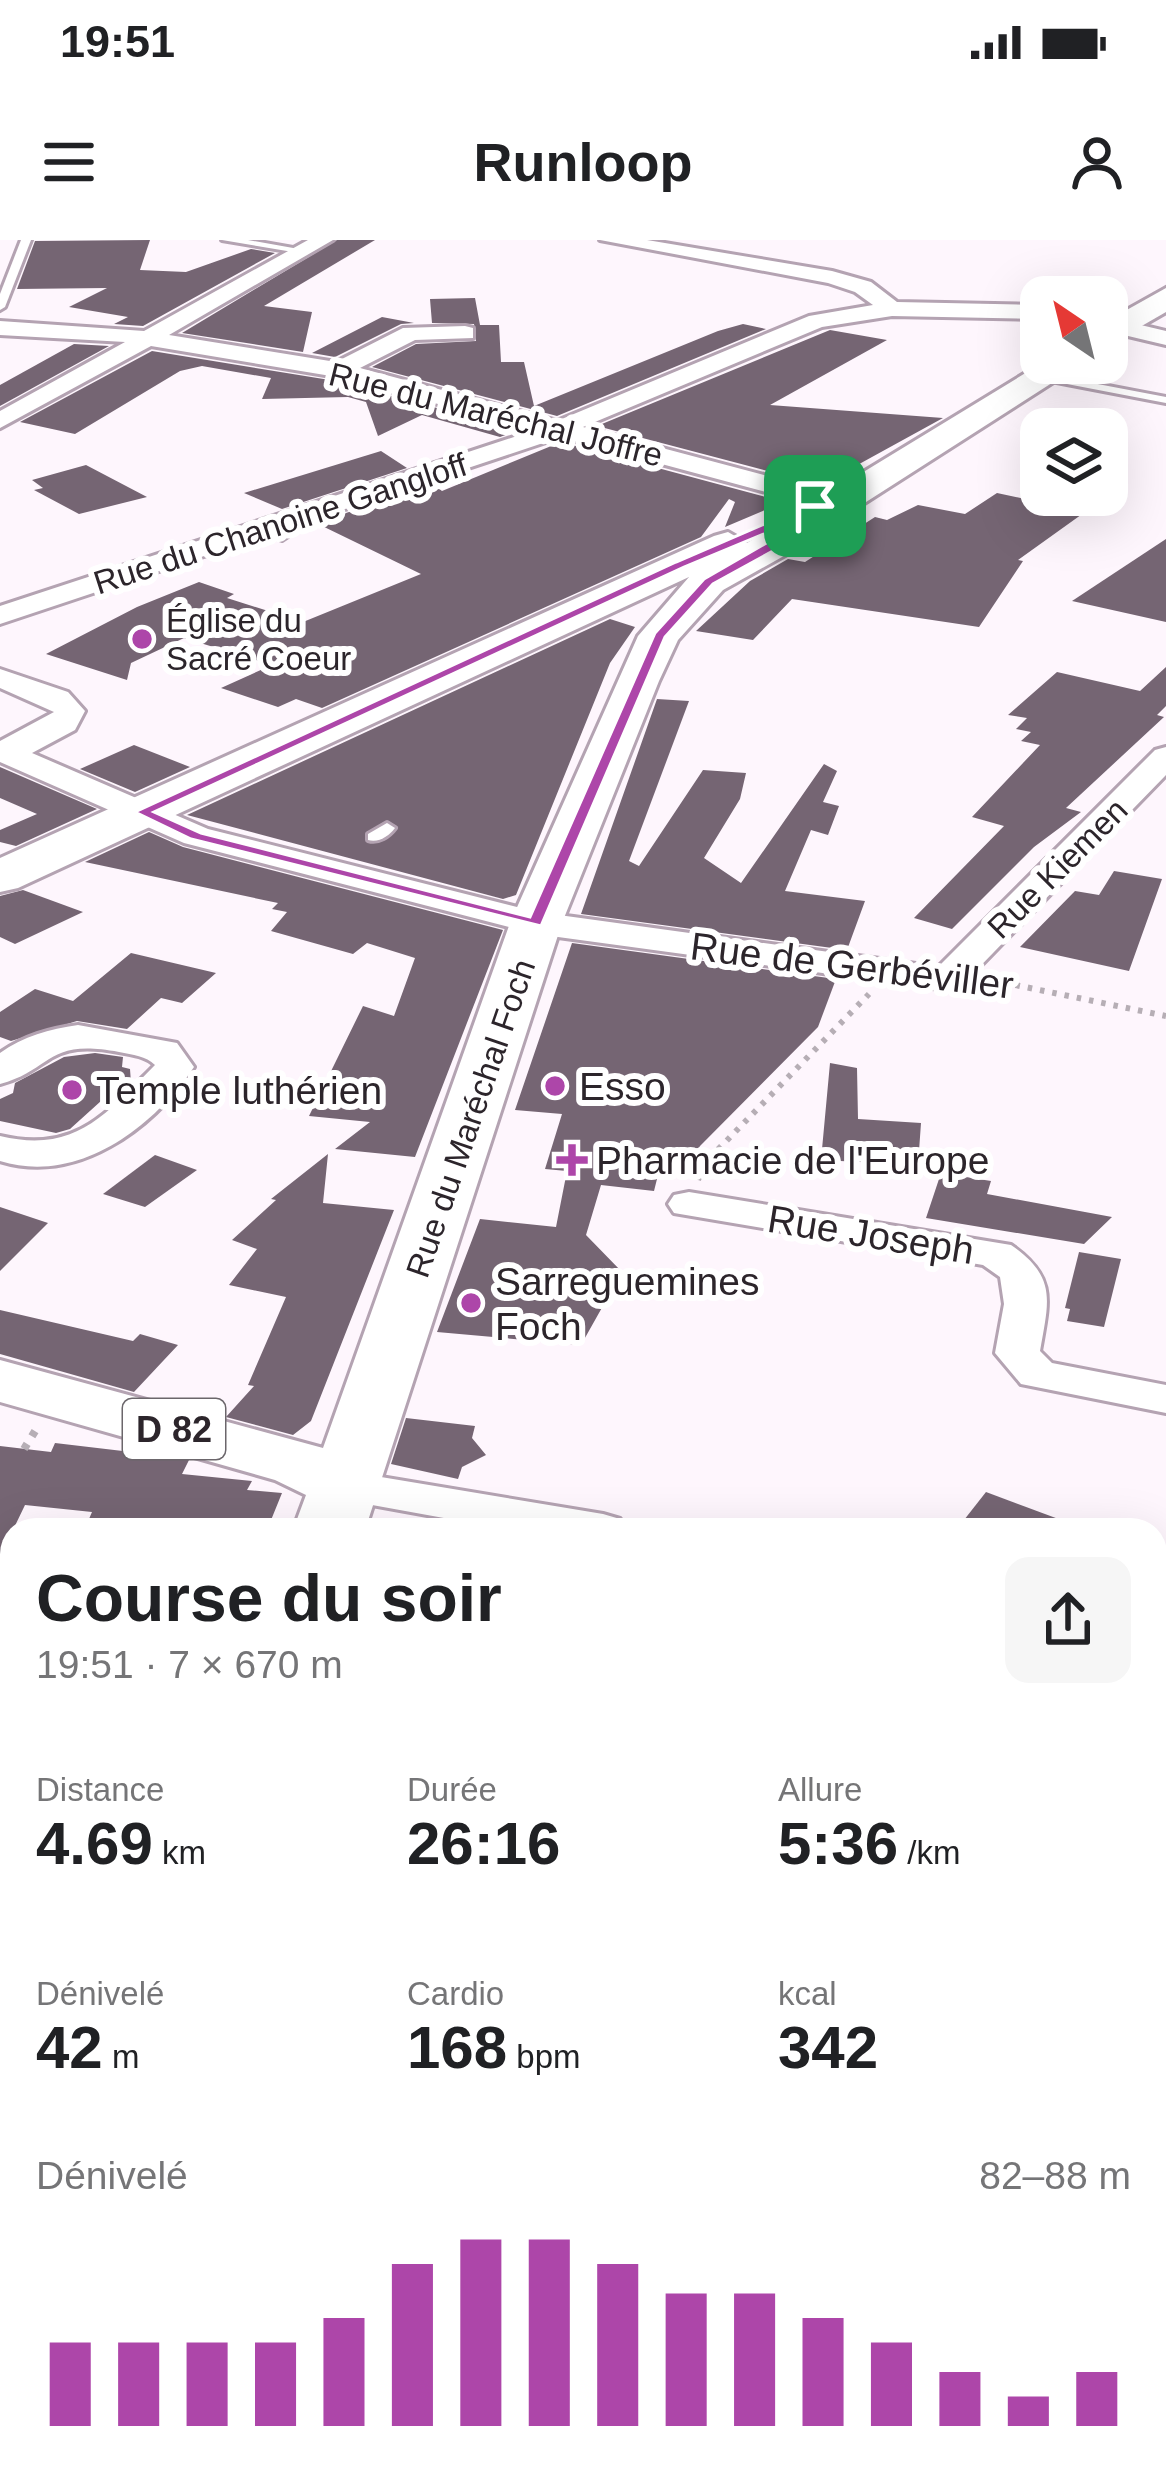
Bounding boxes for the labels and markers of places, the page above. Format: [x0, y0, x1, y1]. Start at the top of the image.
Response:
pin [764, 455, 866, 557]
place label: Église du Sacré Coeur [166, 602, 351, 677]
marker: Église du Sacré Coeur [129, 626, 155, 652]
place label: Esso [579, 1065, 666, 1108]
place label: Temple luthérien [96, 1069, 382, 1112]
marker: Esso [542, 1073, 568, 1099]
marker: Temple luthérien [59, 1077, 85, 1103]
place label: Pharmacie de l'Europe [596, 1139, 989, 1182]
marker: Pharmacie de l'Europe [559, 1147, 585, 1173]
place label: Sarreguemines Foch [495, 1260, 759, 1348]
marker: Sarreguemines Foch [458, 1290, 484, 1316]

